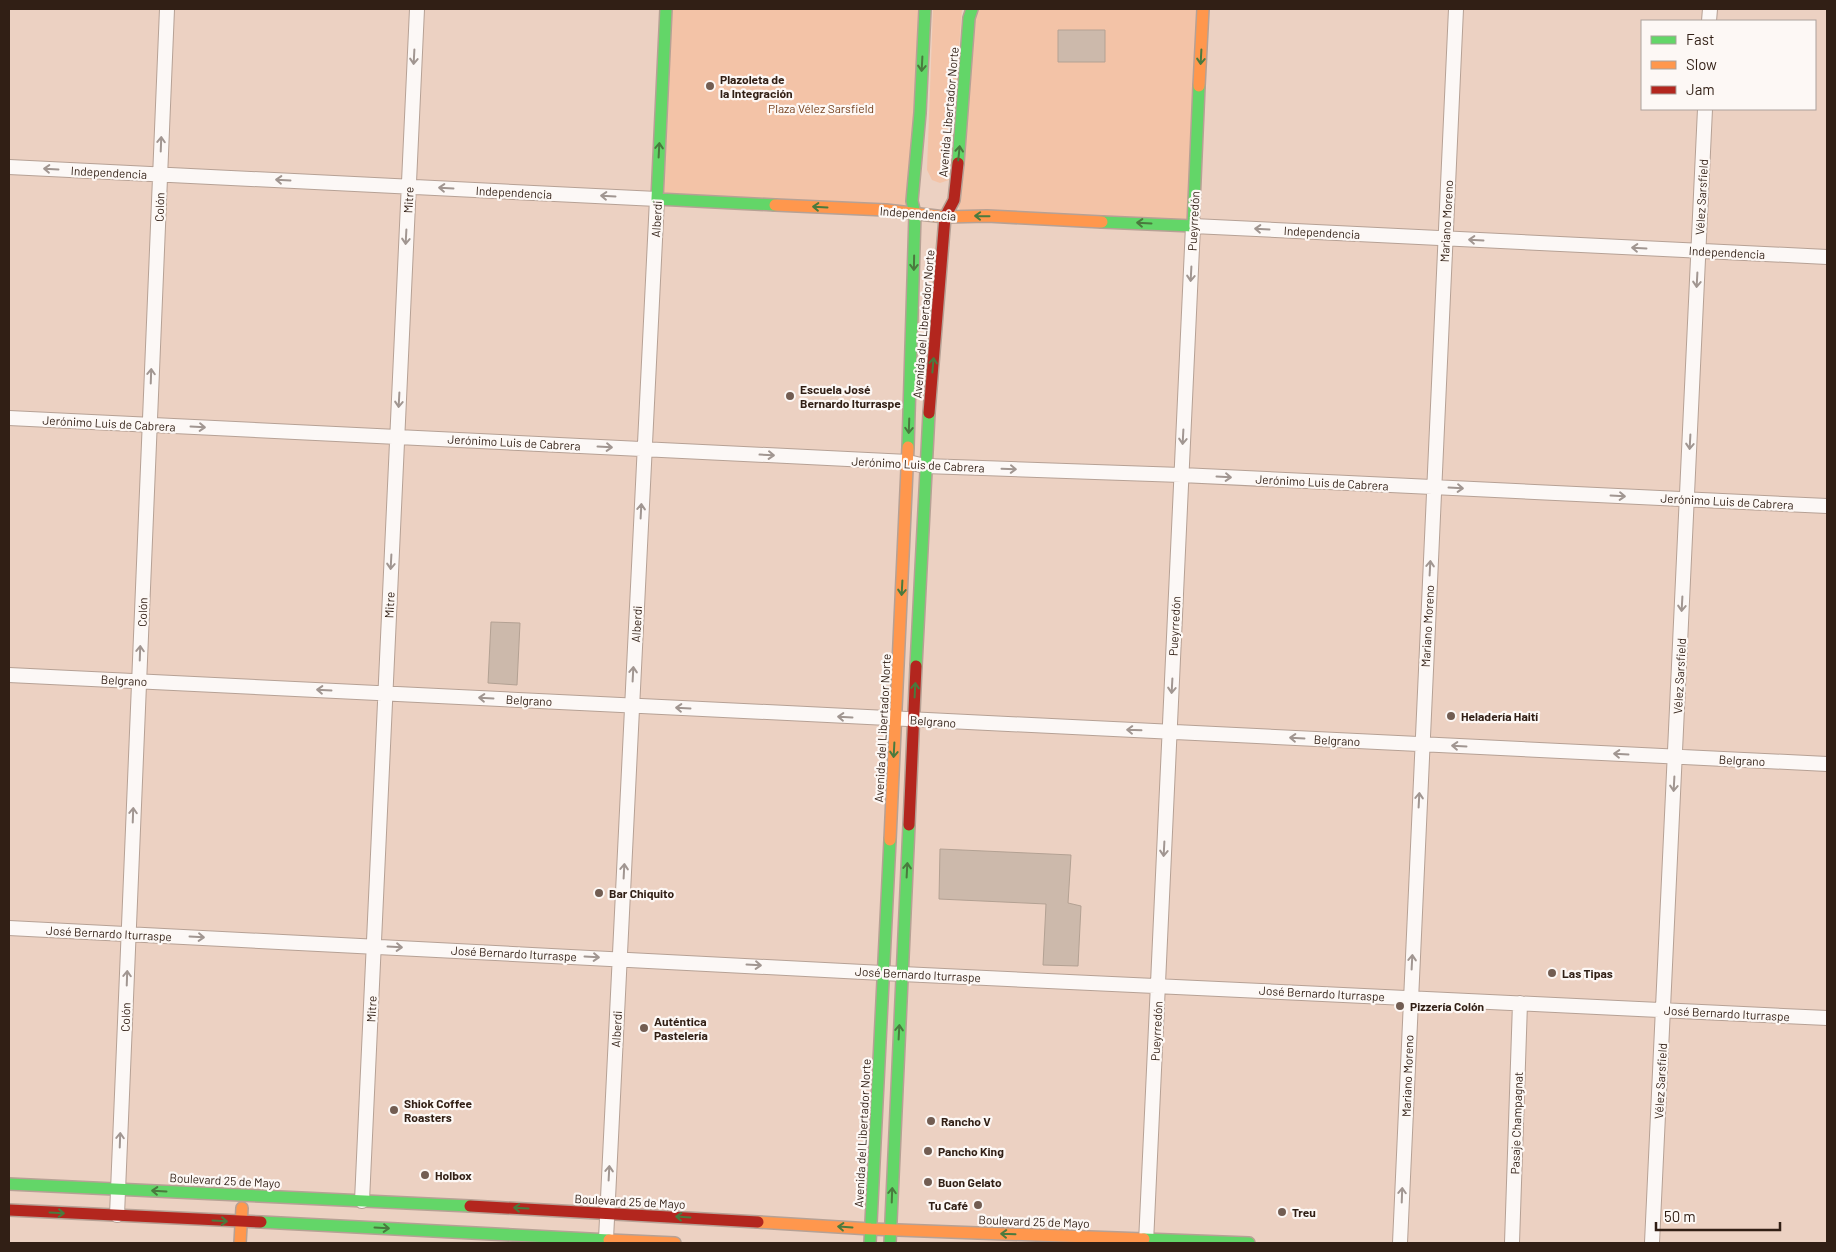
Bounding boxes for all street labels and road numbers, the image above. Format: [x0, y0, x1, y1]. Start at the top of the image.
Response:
street label: Avenida Libertador Norte [935, 46, 961, 178]
street label: Vélez Sarsfield [1692, 159, 1710, 235]
street label: Independencia [70, 163, 148, 181]
street label: Mariano Moreno [1437, 180, 1455, 262]
street label: Independencia [475, 183, 553, 201]
street label: Mitre [400, 186, 416, 214]
street label: Pueyrredón [1184, 191, 1202, 251]
street label: Colón [151, 192, 167, 222]
street label: Alberdi [648, 200, 664, 238]
street label: Independencia [879, 203, 957, 223]
street label: Independencia [1283, 223, 1361, 241]
street label: Independencia [1688, 243, 1766, 261]
street label: Avenida del Libertador Norte [910, 249, 936, 399]
street label: Jerónimo Luis de Cabrera [42, 413, 176, 433]
street label: Jerónimo Luis de Cabrera [447, 432, 581, 452]
street label: Jerónimo Luis de Cabrera [851, 454, 985, 474]
street label: Jerónimo Luis de Cabrera [1255, 472, 1389, 492]
street label: Jerónimo Luis de Cabrera [1660, 491, 1794, 511]
street label: Mariano Moreno [1418, 585, 1436, 667]
street label: Mitre [381, 591, 397, 619]
street label: Pueyrredón [1165, 596, 1183, 656]
street label: Colón [134, 597, 150, 627]
street label: Alberdi [628, 605, 644, 643]
street label: Vélez Sarsfield [1670, 638, 1688, 714]
street label: Avenida del Libertador Norte [871, 653, 893, 803]
street label: Belgrano [100, 672, 148, 688]
street label: Belgrano [505, 692, 553, 708]
street label: Belgrano [909, 712, 957, 730]
street label: Belgrano [1313, 732, 1361, 748]
street label: Belgrano [1718, 752, 1766, 768]
street label: José Bernardo Iturraspe [46, 923, 172, 943]
street label: José Bernardo Iturraspe [451, 943, 577, 963]
street label: José Bernardo Iturraspe [855, 964, 981, 984]
street label: José Bernardo Iturraspe [1259, 983, 1385, 1003]
street label: Mitre [363, 995, 379, 1023]
street label: Pueyrredón [1147, 1001, 1165, 1061]
street label: Colón [117, 1002, 133, 1032]
street label: José Bernardo Iturraspe [1664, 1003, 1790, 1023]
street label: Alberdi [608, 1010, 624, 1048]
street label: Mariano Moreno [1399, 1035, 1415, 1117]
street label: Vélez Sarsfield [1651, 1043, 1669, 1119]
street label: Avenida del Libertador Norte [851, 1058, 873, 1208]
street label: Pasaje Champagnat [1507, 1071, 1525, 1175]
street label: Boulevard 25 de Mayo [169, 1170, 281, 1190]
street label: Boulevard 25 de Mayo [574, 1191, 686, 1211]
street label: Boulevard 25 de Mayo [978, 1212, 1090, 1230]

